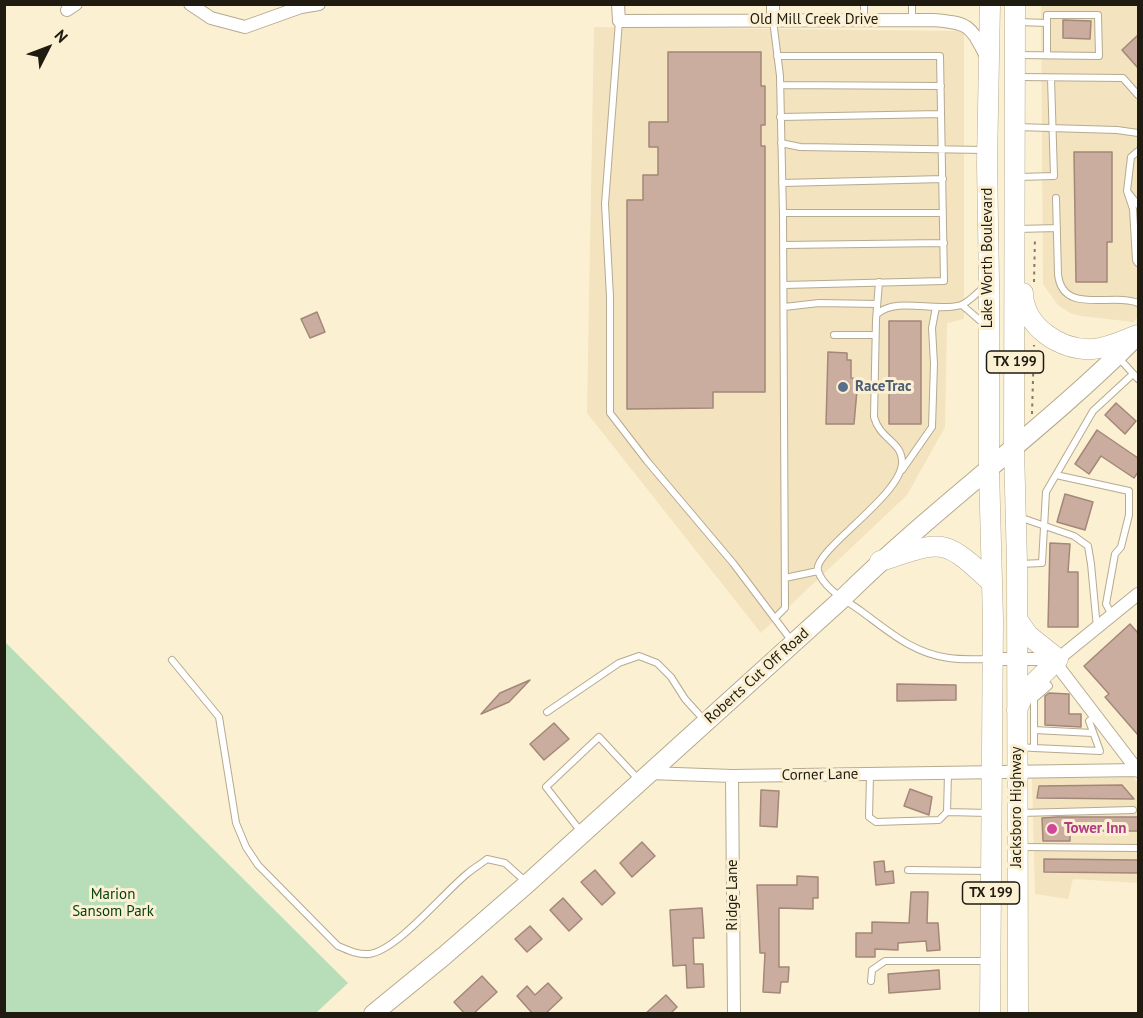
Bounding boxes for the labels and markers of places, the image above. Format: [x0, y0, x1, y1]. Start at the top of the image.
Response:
place label: RaceTrac [855, 378, 911, 396]
marker: RaceTrac [836, 380, 850, 394]
place label: Tower Inn [1064, 820, 1127, 838]
marker: Tower Inn [1045, 822, 1059, 836]

